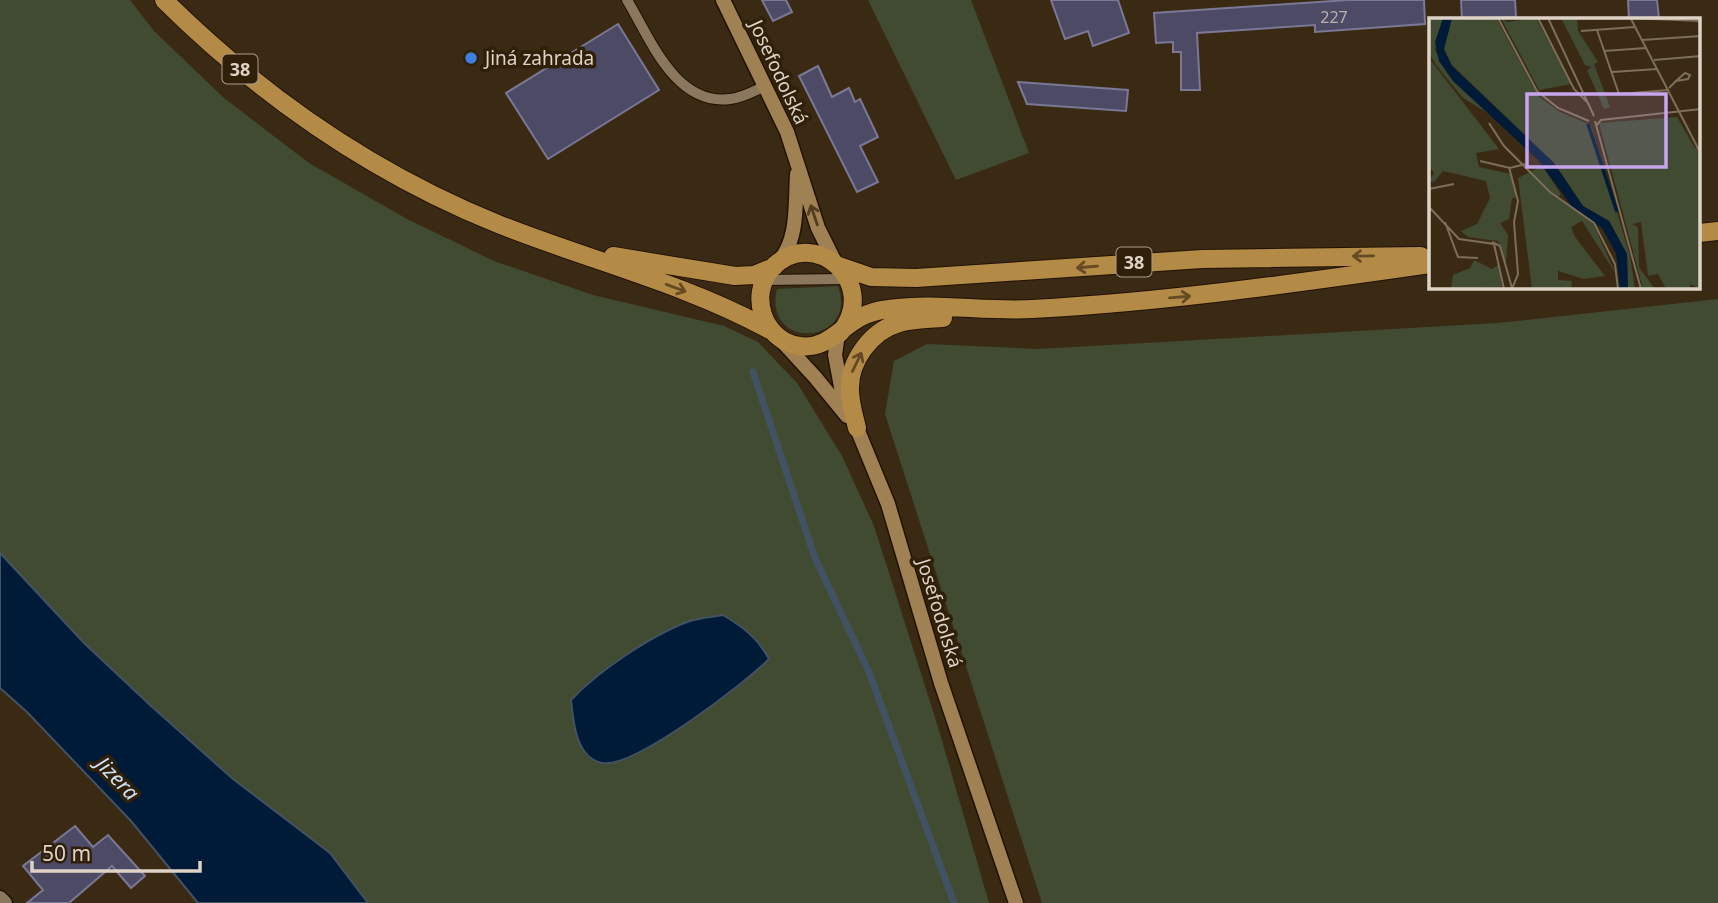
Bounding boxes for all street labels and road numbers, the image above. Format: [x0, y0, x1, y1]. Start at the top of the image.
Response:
street label: Josefodolská [743, 14, 815, 128]
road number: 38 [222, 55, 258, 84]
road number: 38 [1116, 248, 1152, 276]
street label: Josefodolská [911, 553, 969, 671]

